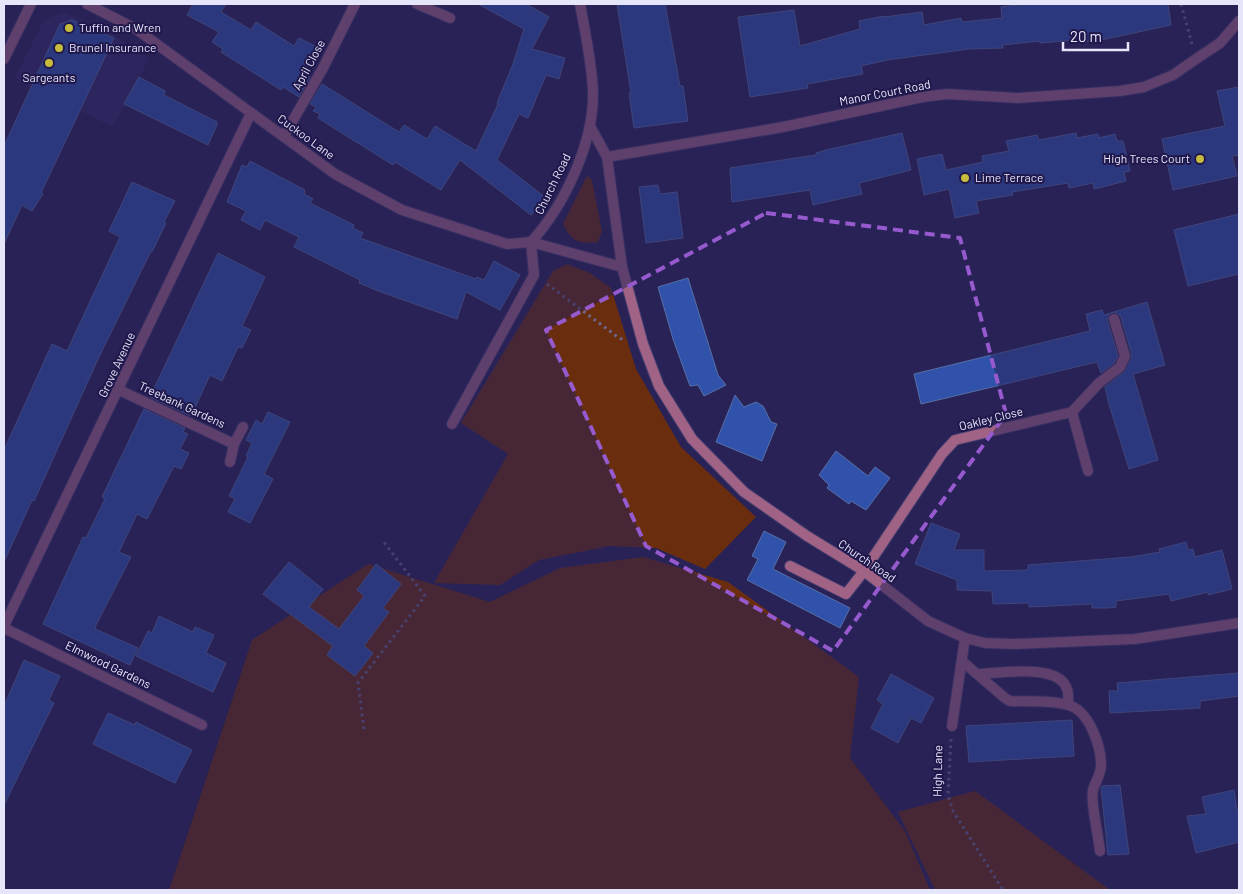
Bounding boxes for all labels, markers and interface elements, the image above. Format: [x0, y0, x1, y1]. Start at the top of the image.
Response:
place label: Tuffin and Wren [79, 20, 161, 34]
scale bar [1063, 20, 1128, 52]
marker: Tuffin and Wren [63, 22, 75, 34]
text: 20 m [1070, 27, 1102, 45]
street label: April Close [289, 37, 327, 92]
place label: Brunel Insurance [69, 40, 157, 54]
marker: Brunel Insurance [53, 42, 65, 54]
marker: Sargeants [43, 57, 55, 69]
place label: Sargeants [23, 70, 76, 84]
street label: Manor Court Road [838, 76, 932, 108]
street label: Cuckoo Lane [275, 111, 338, 162]
street label: Church Road [531, 151, 573, 216]
place label: High Trees Court [1103, 151, 1190, 165]
marker: High Trees Court [1194, 153, 1206, 165]
place label: Lime Terrace [975, 170, 1043, 184]
marker: Lime Terrace [959, 172, 971, 184]
street label: Grove Avenue [95, 330, 137, 399]
street label: Treebank Gardens [137, 378, 228, 430]
street label: Oakley Close [957, 403, 1024, 433]
street label: Church Road [836, 536, 899, 584]
street label: Elmwood Gardens [63, 637, 154, 691]
street label: High Lane [930, 745, 944, 797]

